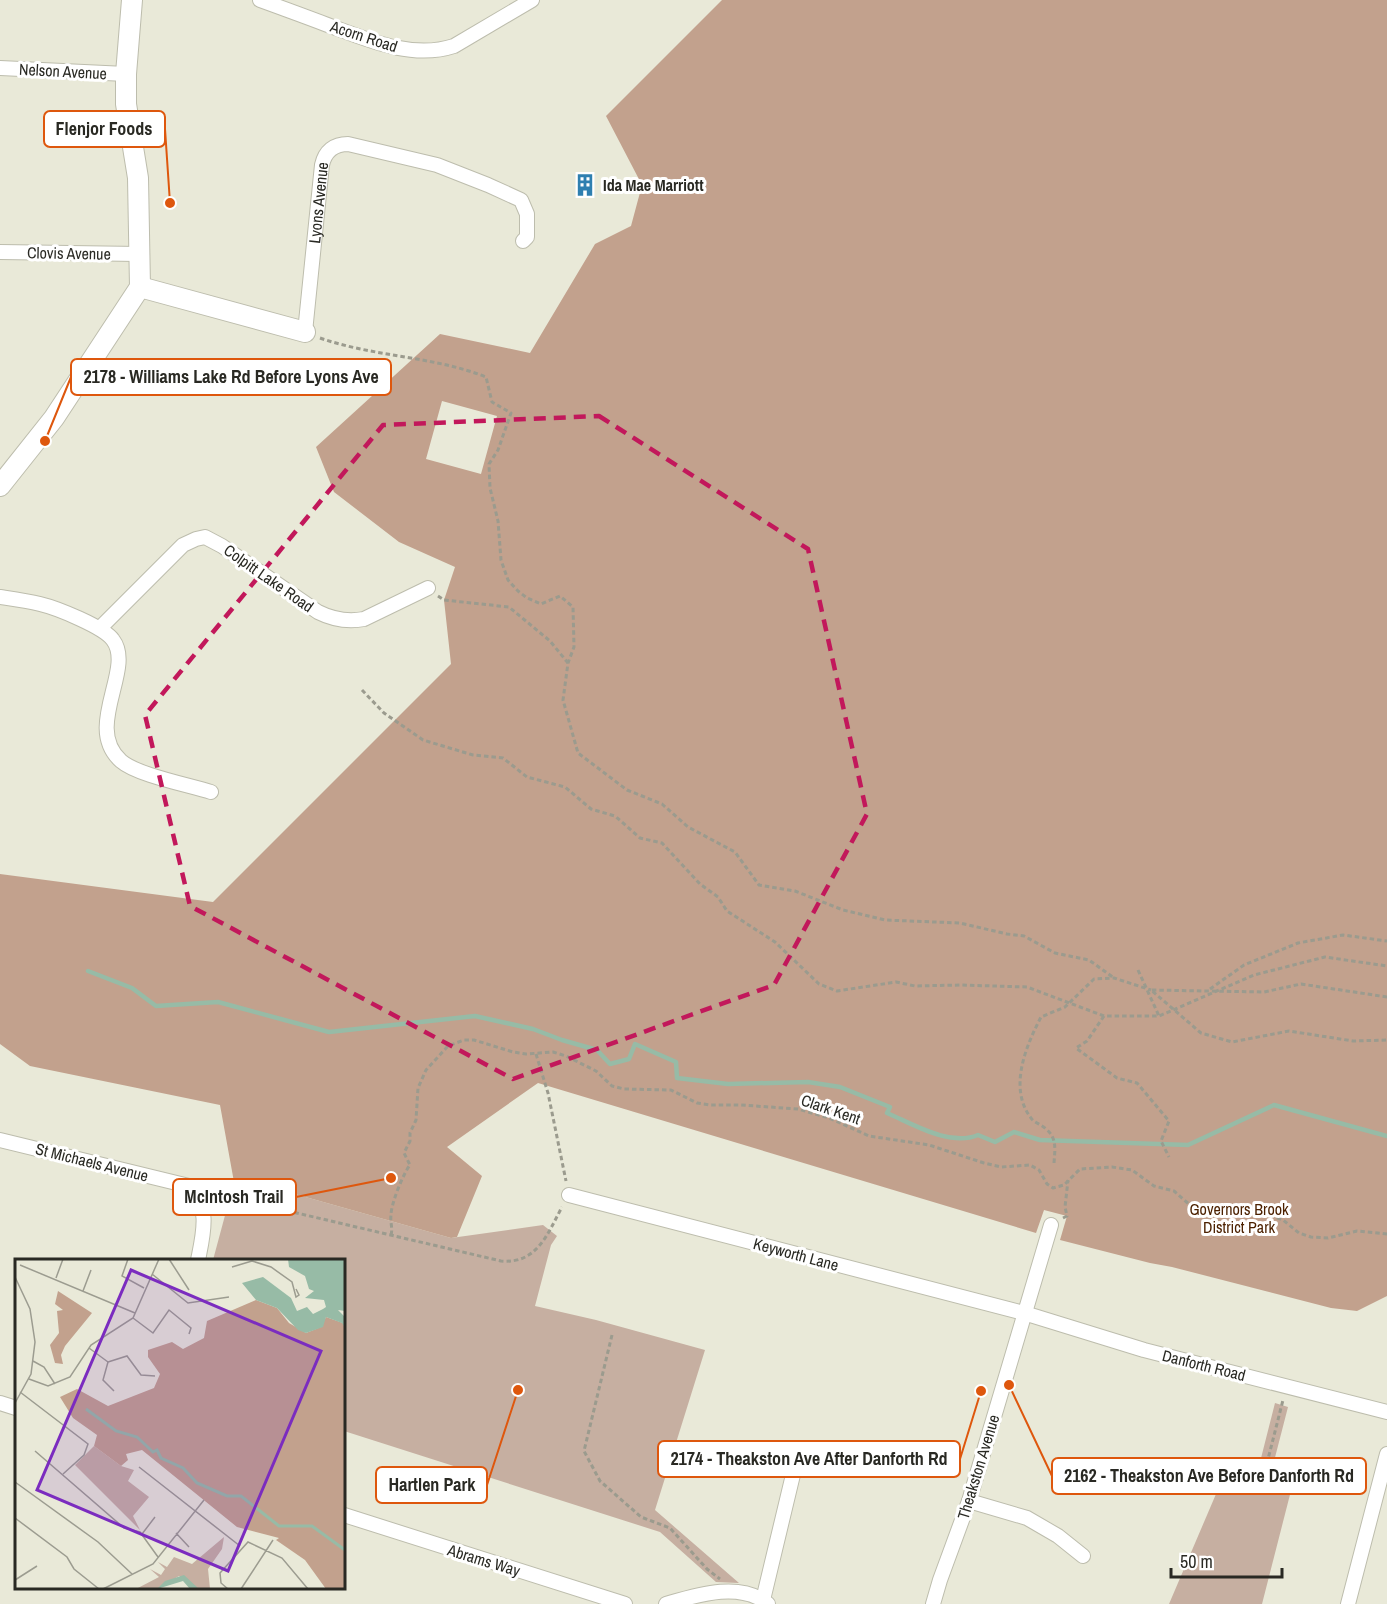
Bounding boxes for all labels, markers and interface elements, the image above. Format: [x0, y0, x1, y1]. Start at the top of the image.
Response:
street label: Acorn Road [327, 15, 400, 57]
street label: Nelson Avenue [18, 58, 108, 84]
callout: Flenjor Foods [44, 111, 165, 147]
text: Flenjor Foods [56, 116, 152, 141]
street label: Lyons Avenue [303, 161, 333, 244]
building icon: Ida Mae Marriott [572, 172, 598, 198]
place label: Ida Mae Marriott [603, 174, 704, 196]
street label: Clovis Avenue [27, 241, 111, 265]
callout: 2178 - Williams Lake Rd Before Lyons Ave [71, 359, 391, 395]
text: 2178 - Williams Lake Rd Before Lyons Ave [83, 364, 379, 389]
street label: Colpitt Lake Road [220, 539, 318, 617]
street label: Clark Kent [798, 1089, 864, 1129]
street label: St Michaels Avenue [33, 1137, 151, 1187]
callout: McIntosh Trail [173, 1179, 296, 1215]
text: McIntosh Trail [184, 1184, 284, 1209]
park label: Governors Brook District Park [1189, 1198, 1289, 1238]
street label: Keyworth Lane [751, 1232, 841, 1276]
inset map [15, 1259, 345, 1589]
street label: Danforth Road [1160, 1344, 1248, 1386]
street label: Theakston Avenue [952, 1412, 1004, 1522]
callout: 2174 - Theakston Ave After Danforth Rd [658, 1441, 960, 1477]
text: 2174 - Theakston Ave After Danforth Rd [670, 1446, 948, 1471]
callout: 2162 - Theakston Ave Before Danforth Rd [1052, 1458, 1366, 1494]
text: 2162 - Theakston Ave Before Danforth Rd [1064, 1463, 1354, 1488]
callout: Hartlen Park [376, 1467, 487, 1503]
text: Hartlen Park [389, 1472, 476, 1497]
street label: Abrams Way [444, 1538, 523, 1582]
scale bar [1171, 1541, 1282, 1579]
text: 50 m [1180, 1549, 1213, 1574]

